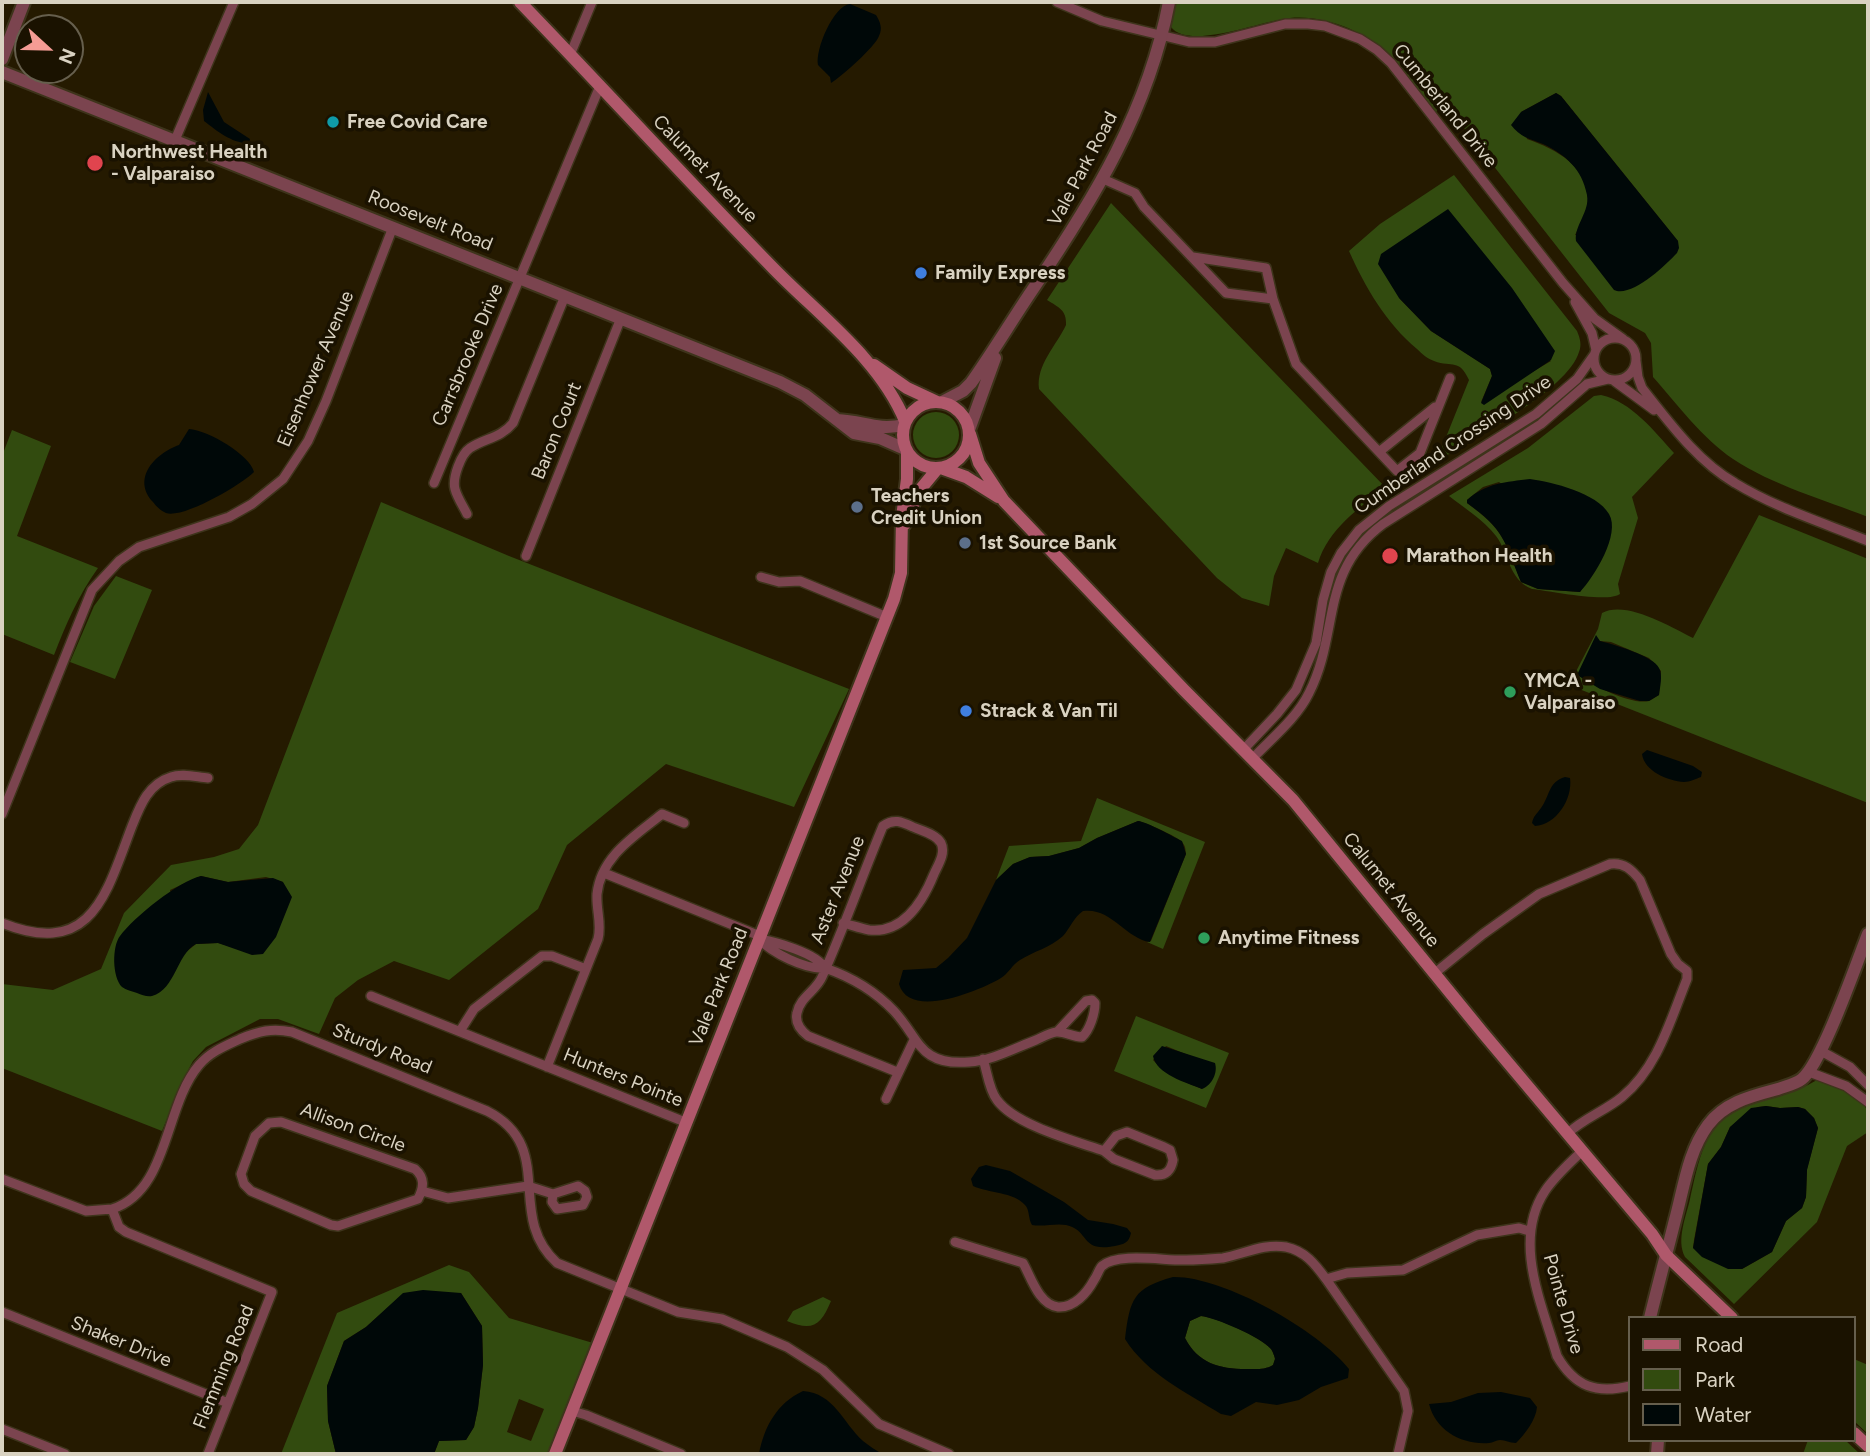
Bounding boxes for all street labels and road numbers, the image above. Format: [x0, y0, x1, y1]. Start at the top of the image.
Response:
street label: Cumberland Drive [1388, 40, 1502, 172]
street label: Vale Park Road [1043, 108, 1123, 230]
street label: Calumet Avenue [648, 110, 762, 228]
street label: Roosevelt Road [364, 186, 496, 256]
street label: Carrsbrooke Drive [428, 280, 508, 430]
street label: Eisenhower Avenue [273, 288, 359, 450]
street label: Cumberland Crossing Drive [1350, 371, 1556, 519]
street label: Baron Court [527, 379, 587, 483]
street label: Calumet Avenue [1338, 828, 1444, 952]
street label: Aster Avenue [806, 833, 870, 947]
street label: Vale Park Road [685, 924, 753, 1050]
street label: Sturdy Road [329, 1019, 435, 1079]
street label: Hunters Pointe [560, 1044, 686, 1112]
street label: Allison Circle [297, 1098, 409, 1158]
street label: Pointe Drive [1538, 1251, 1588, 1357]
street label: Flemming Road [189, 1302, 259, 1432]
street label: Shaker Drive [67, 1312, 175, 1372]

